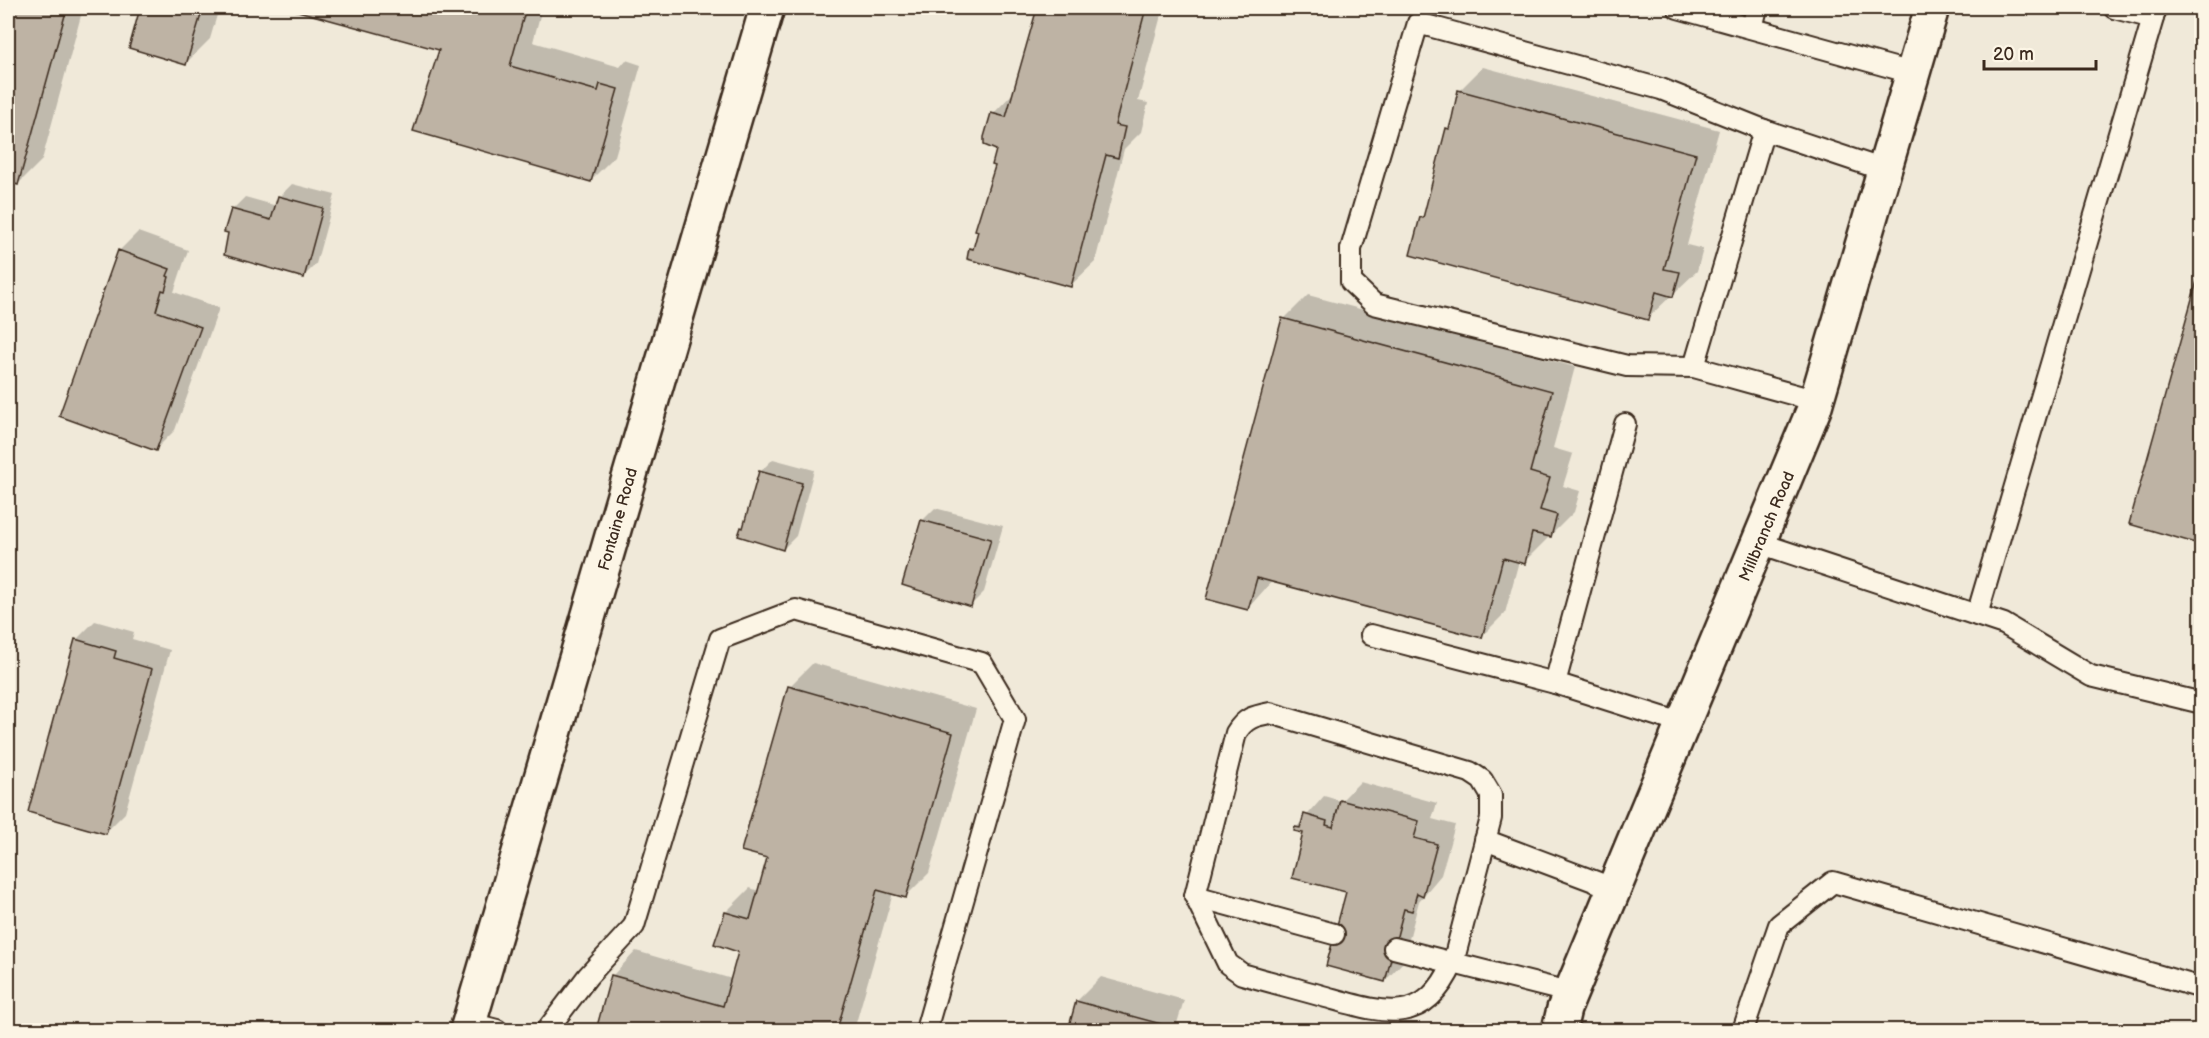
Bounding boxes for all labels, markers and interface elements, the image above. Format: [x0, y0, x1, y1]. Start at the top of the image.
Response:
scale bar [1984, 33, 2096, 71]
text: 20 m [1993, 44, 2034, 65]
street label: Fontaine Road [595, 466, 642, 573]
street label: Millbranch Road [1736, 469, 1799, 584]

